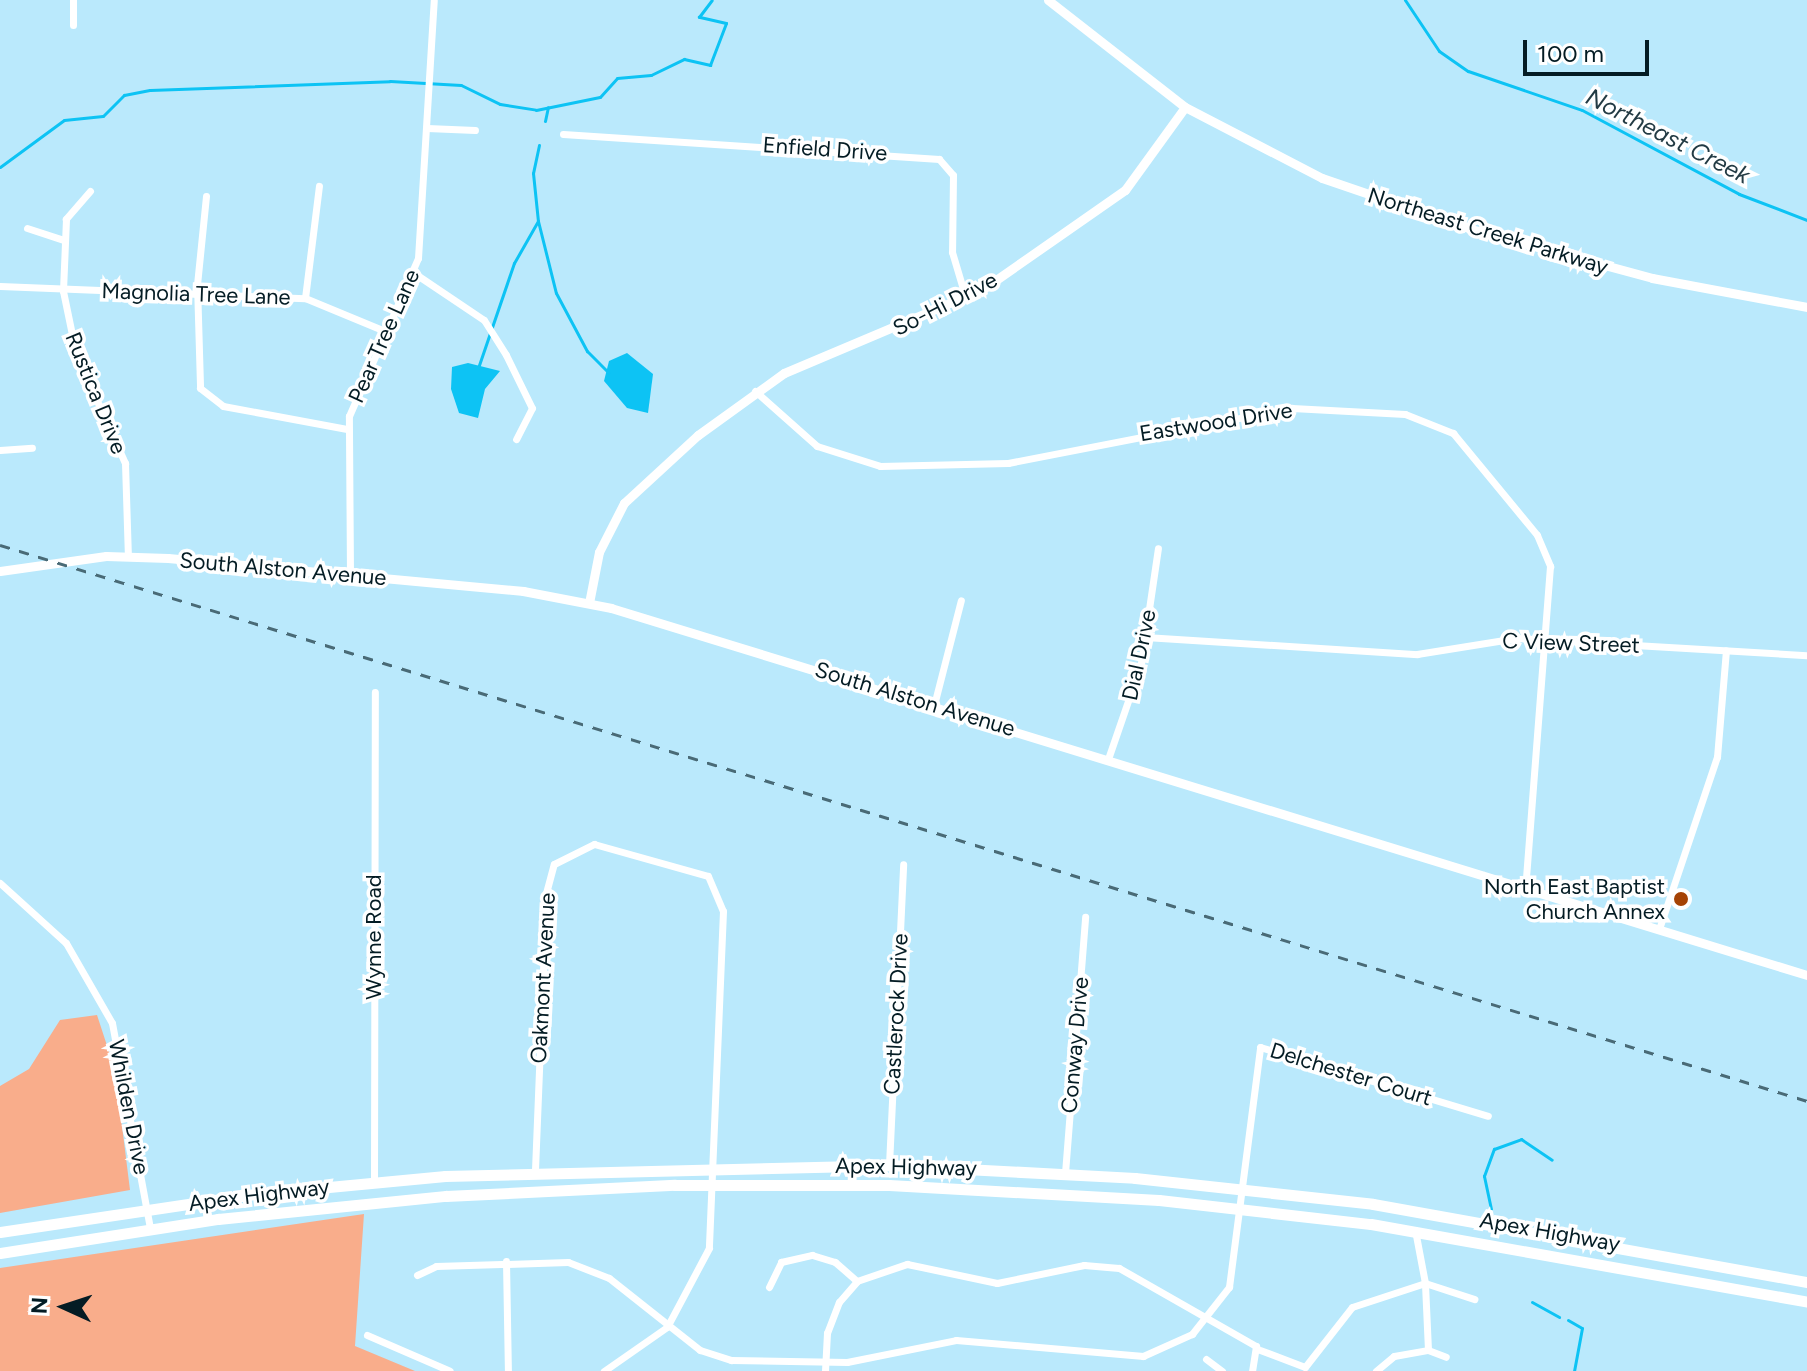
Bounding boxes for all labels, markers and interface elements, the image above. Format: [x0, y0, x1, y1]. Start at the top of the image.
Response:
scale bar [1527, 24, 1653, 74]
text: 100 m [1537, 39, 1604, 68]
water label: Northeast Creek [1581, 82, 1755, 190]
street label: Enfield Drive [762, 131, 888, 167]
street label: Northeast Creek Parkway [1365, 182, 1611, 280]
street label: Pear Tree Lane [343, 265, 425, 407]
street label: So-Hi Drive [888, 267, 1002, 341]
street label: Magnolia Tree Lane [101, 278, 291, 310]
street label: Rustica Drive [60, 328, 132, 458]
street label: Eastwood Drive [1138, 397, 1294, 447]
street label: South Alston Avenue [178, 547, 388, 591]
street label: Dial Drive [1116, 607, 1162, 703]
street label: C View Street [1502, 627, 1640, 659]
street label: South Alston Avenue [812, 656, 1018, 742]
place label: North East Baptist Church Annex [1484, 873, 1665, 924]
street label: Wynne Road [361, 874, 387, 1000]
marker: North East Baptist Church Annex [1672, 890, 1690, 908]
street label: Oakmont Avenue [525, 892, 561, 1064]
street label: Castlerock Drive [879, 933, 913, 1095]
street label: Conway Drive [1056, 976, 1094, 1114]
street label: Whilden Drive [103, 1037, 155, 1177]
street label: Delchester Court [1267, 1037, 1435, 1111]
street label: Apex Highway [835, 1153, 977, 1181]
street label: Apex Highway [187, 1173, 331, 1217]
street label: Apex Highway [1478, 1207, 1622, 1257]
north arrow [24, 1267, 104, 1347]
text: N [26, 1297, 53, 1315]

